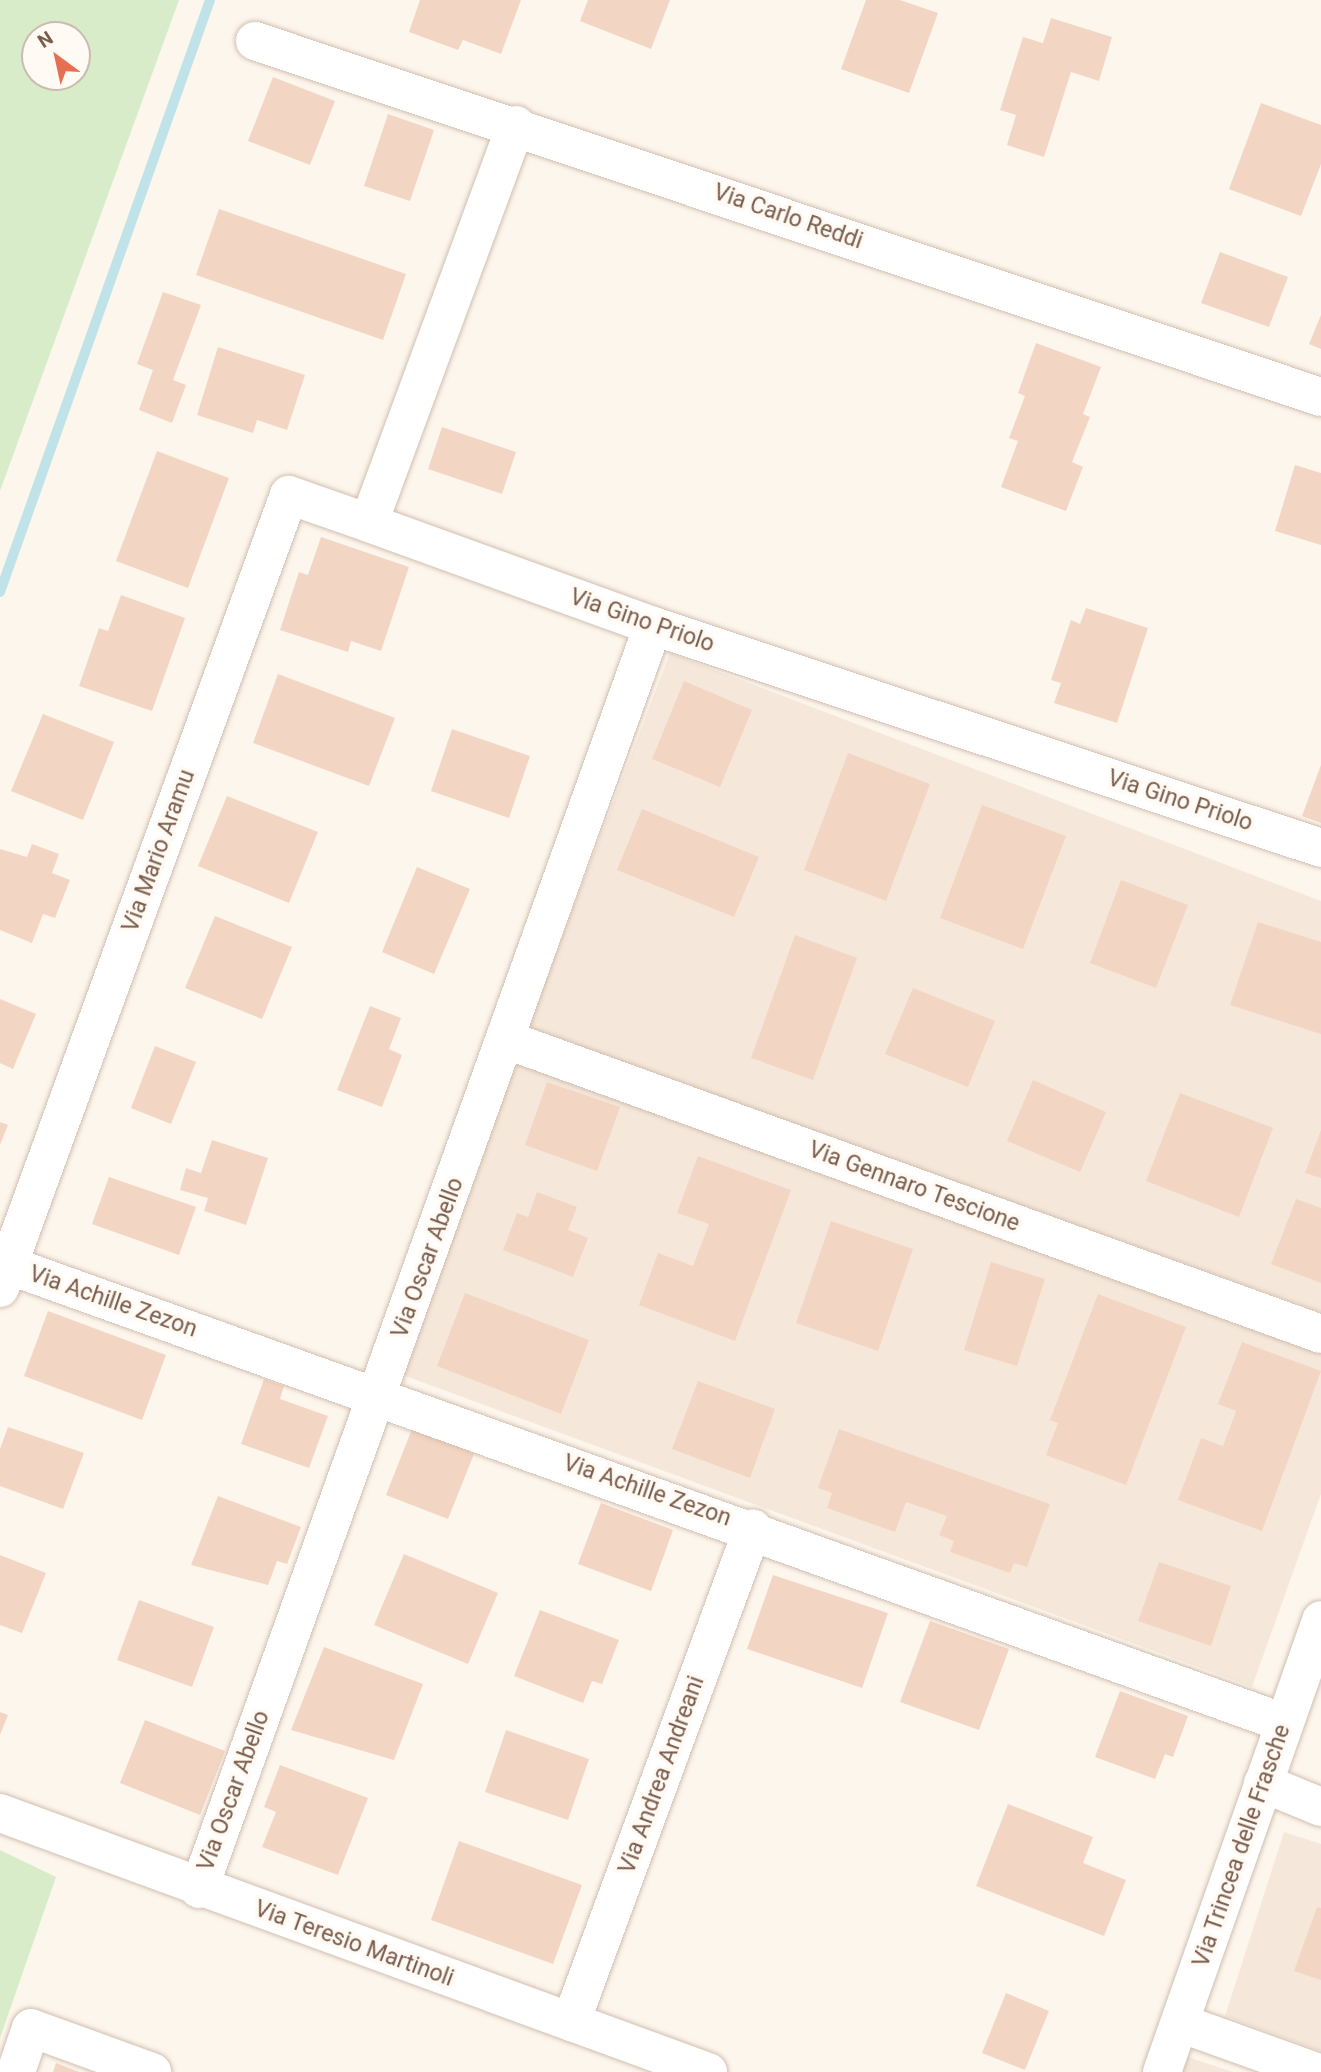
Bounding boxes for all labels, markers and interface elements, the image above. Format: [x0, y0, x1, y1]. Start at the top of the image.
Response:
north arrow [21, 21, 91, 91]
text: N [33, 26, 57, 53]
street label: Via Carlo Reddi [710, 179, 866, 255]
street label: Via Gino Priolo [566, 583, 718, 659]
street label: Via Gino Priolo [1104, 765, 1256, 837]
street label: Via Mario Aramu [117, 766, 201, 936]
street label: Via Gennaro Tescione [805, 1136, 1023, 1238]
street label: Via Oscar Abello [386, 1174, 470, 1342]
street label: Via Achille Zezon [25, 1260, 201, 1344]
street label: Via Achille Zezon [559, 1449, 735, 1533]
street label: Via Andrea Andreani [613, 1672, 711, 1878]
street label: Via Oscar Abello [192, 1707, 276, 1875]
street label: Via Trincea delle Frasche [1187, 1721, 1297, 1971]
street label: Via Teresio Martinoli [250, 1895, 458, 1993]

